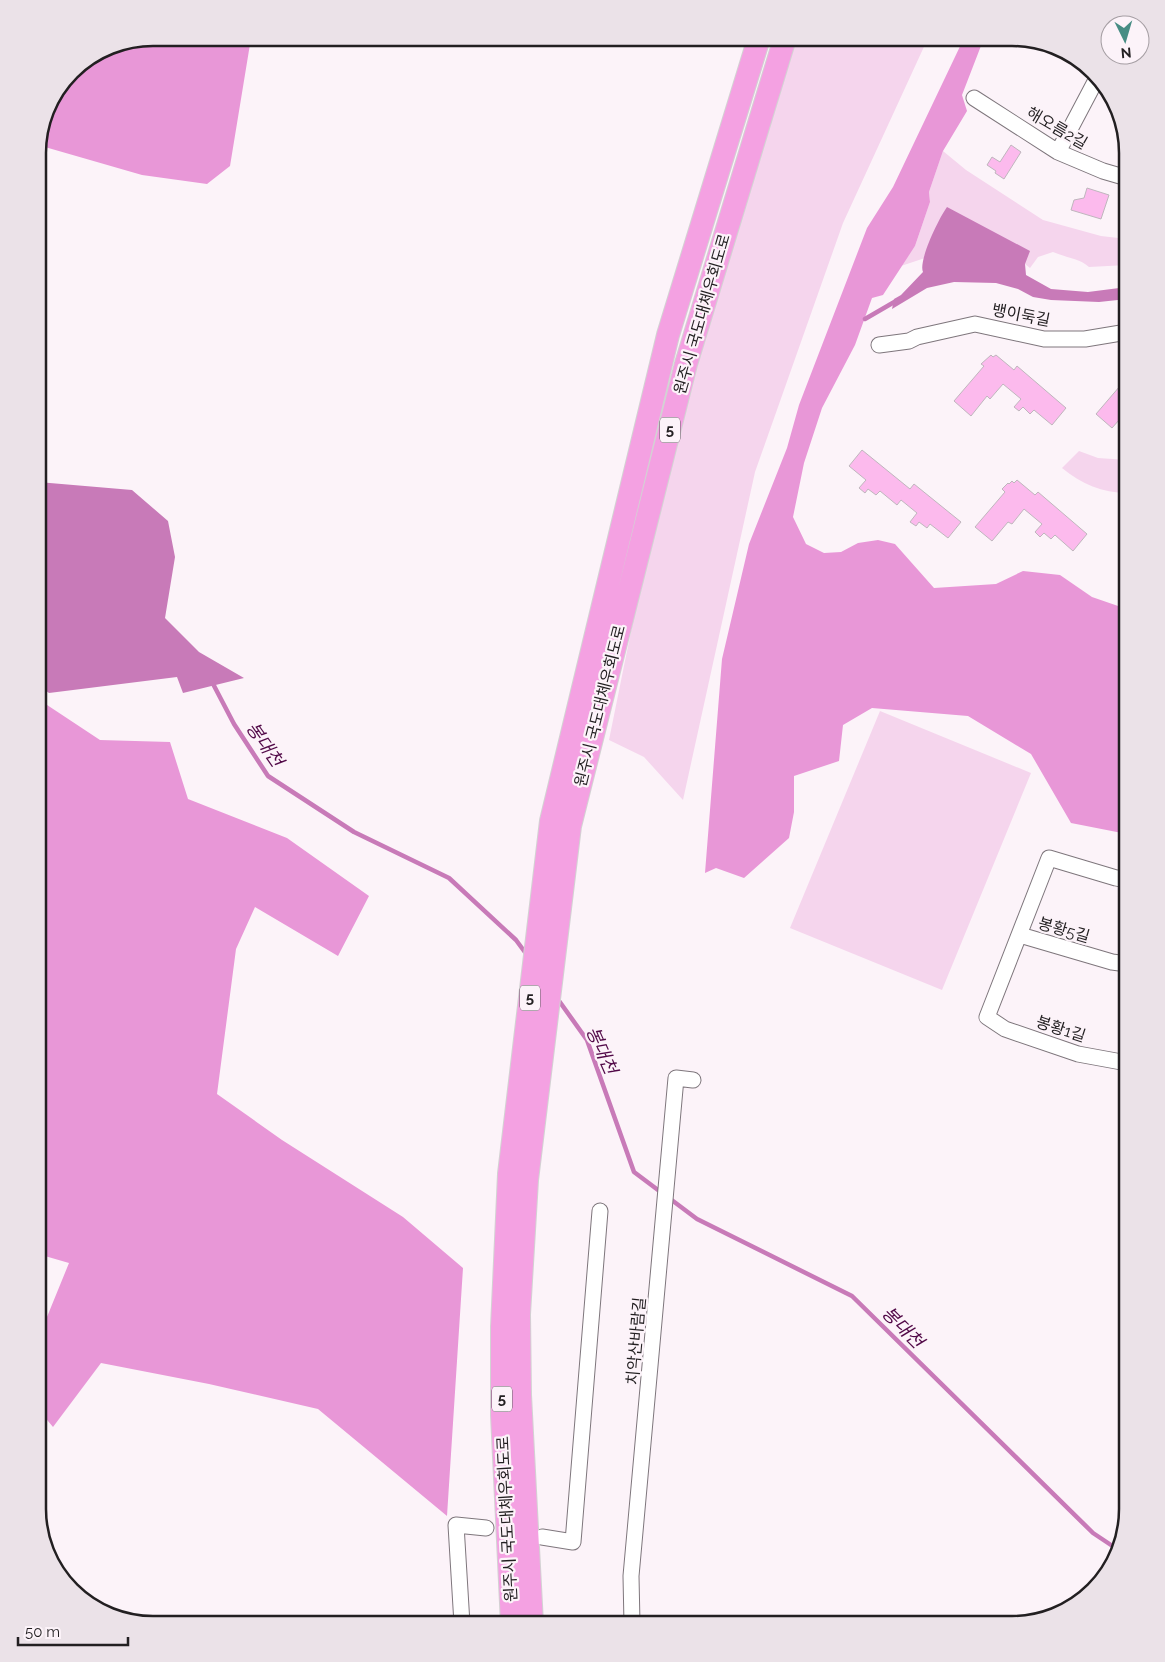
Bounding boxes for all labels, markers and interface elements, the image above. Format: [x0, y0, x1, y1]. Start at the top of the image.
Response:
north arrow [1100, 15, 1150, 65]
text: N [1120, 45, 1132, 61]
street label: 해오름2길 [1023, 103, 1091, 153]
street label: 원주시 국도대체우회도로 [670, 231, 734, 396]
street label: 뱅이둑길 [990, 300, 1052, 330]
road number: 5 [660, 418, 680, 442]
street label: 원주시 국도대체우회도로 [571, 623, 629, 789]
water label: 봉대천 [242, 718, 289, 772]
street label: 봉황5길 [1036, 914, 1092, 946]
road number: 5 [520, 986, 540, 1010]
street label: 봉황1길 [1034, 1012, 1088, 1046]
water label: 봉대천 [582, 1023, 623, 1079]
street label: 치악산바람길 [623, 1296, 649, 1386]
water label: 봉대천 [878, 1302, 930, 1354]
road number: 5 [492, 1386, 512, 1412]
street label: 원주시 국도대체우회도로 [493, 1435, 521, 1602]
scale bar [18, 1614, 128, 1646]
text: 50 m [25, 1623, 60, 1641]

